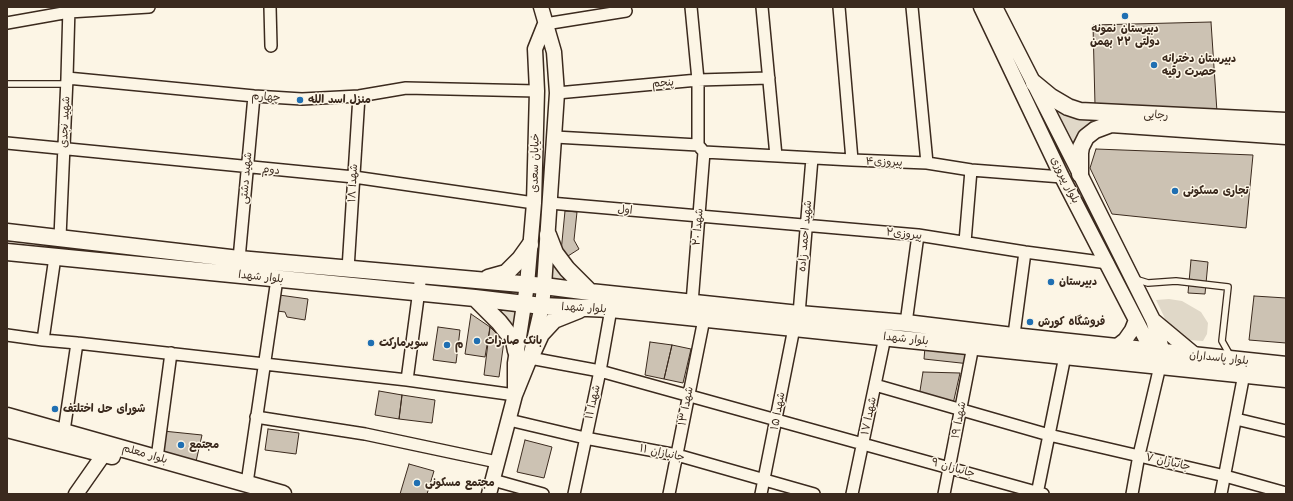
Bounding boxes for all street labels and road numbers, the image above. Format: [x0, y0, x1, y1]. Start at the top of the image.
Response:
street label: پنجم [651, 75, 675, 91]
street label: چهارم [251, 89, 281, 105]
street label: شهید نجدی [57, 96, 73, 148]
street label: رجایی [1143, 108, 1169, 122]
street label: خیابان سعدی [528, 133, 542, 193]
street label: شهید دشتی [237, 151, 255, 205]
street label: بلوار پیروزی [1048, 154, 1082, 206]
street label: پیروزی۴ [865, 155, 903, 169]
street label: دوم [262, 163, 280, 177]
street label: شهدا ۱۸ [345, 163, 361, 203]
street label: شهید احمد زاده [795, 200, 815, 272]
street label: اول [617, 203, 633, 217]
street label: شهدا ۲۰ [690, 208, 706, 246]
street label: پیروزی۲ [885, 226, 923, 242]
street label: بلوار شهدا [238, 268, 284, 286]
street label: بلوار شهدا [561, 300, 607, 316]
street label: بلوار شهدا [883, 330, 929, 348]
street label: بلوار پاسداران [1189, 348, 1249, 368]
street label: شهدا ۱۱ [583, 384, 603, 420]
street label: شهدا ۱۳ [676, 385, 696, 427]
street label: شهدا ۱۵ [768, 391, 788, 431]
street label: شهدا ۱۷ [859, 396, 879, 436]
street label: شهدا ۱۹ [949, 400, 969, 440]
street label: بلوار معلم [121, 441, 169, 467]
street label: جانبازان ۱۱ [638, 442, 686, 464]
street label: جانبازان ۷ [1144, 450, 1192, 474]
street label: جانبازان ۹ [930, 455, 976, 481]

